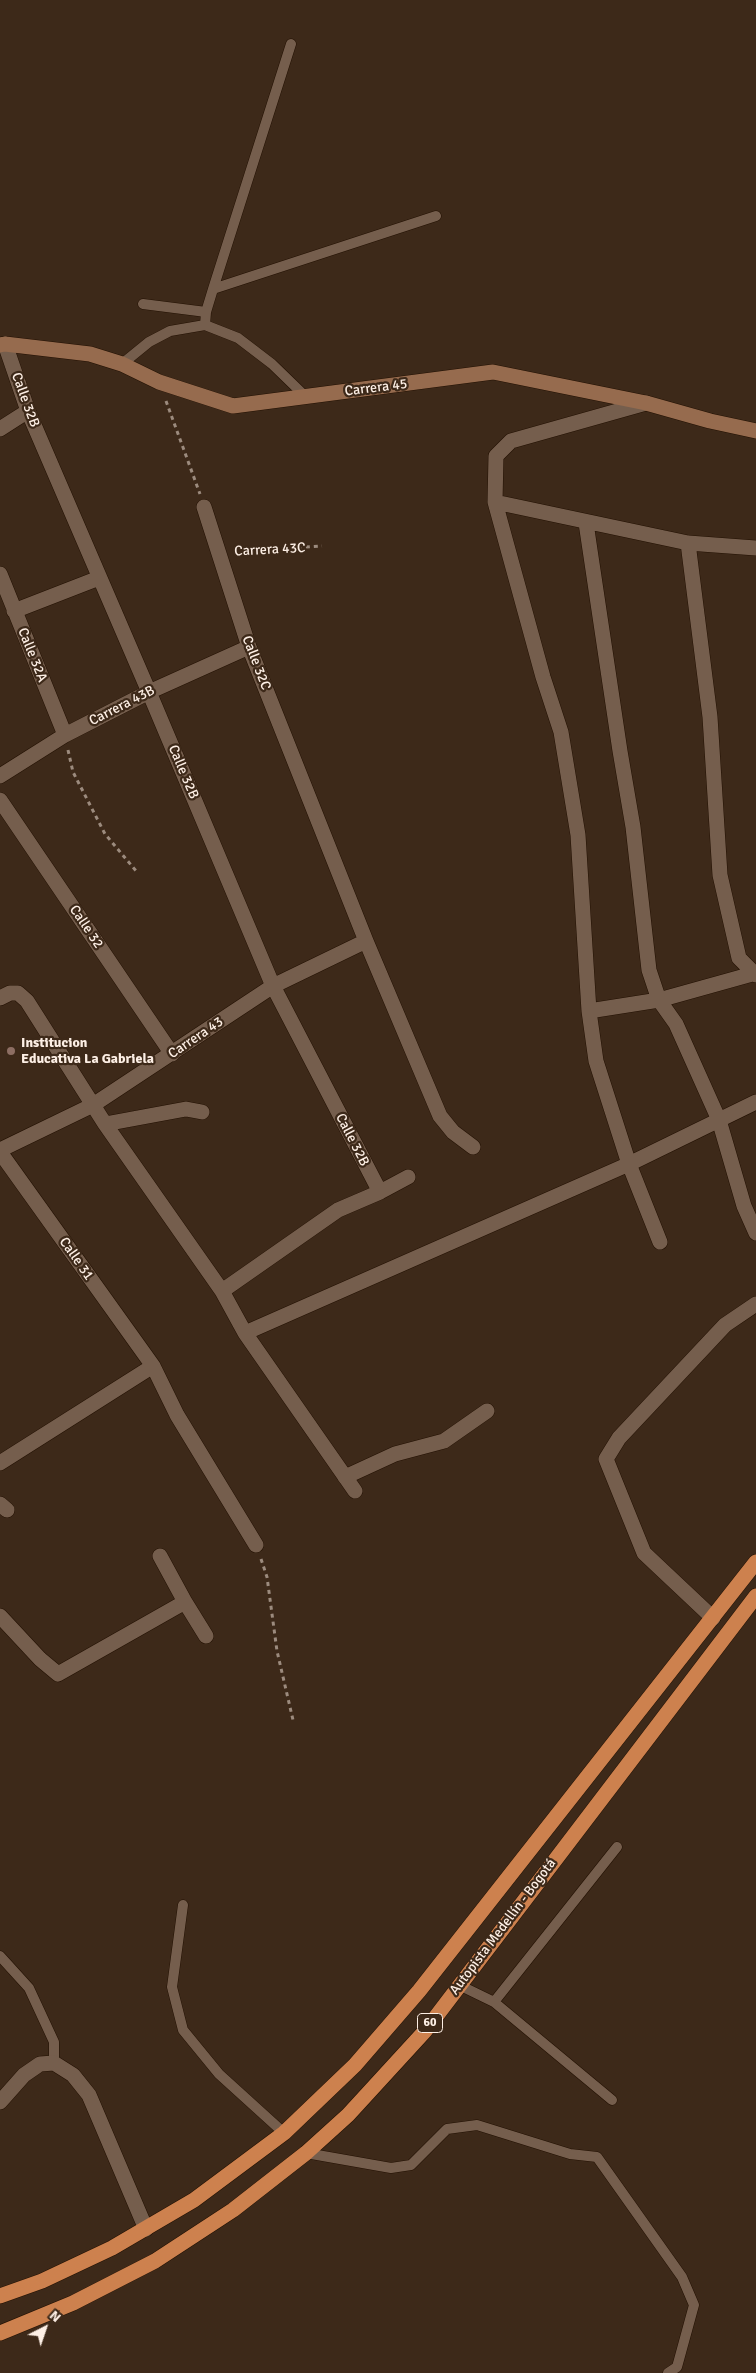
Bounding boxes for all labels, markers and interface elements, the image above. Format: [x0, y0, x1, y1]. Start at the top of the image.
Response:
street label: Calle 32B [7, 370, 43, 430]
street label: Carrera 45 [344, 376, 408, 400]
street label: Carrera 43C [234, 540, 306, 560]
street label: Calle 32A [14, 625, 50, 685]
street label: Calle 32C [238, 633, 274, 693]
street label: Carrera 43B [86, 682, 158, 730]
street label: Calle 32B [164, 742, 202, 802]
street label: Calle 32 [65, 902, 107, 952]
street label: Carrera 43 [165, 1013, 227, 1063]
place label: Institucion Educativa La Gabriela [21, 1035, 154, 1068]
marker: Institucion Educativa La Gabriela [5, 1045, 17, 1057]
street label: Calle 32B [332, 1111, 372, 1169]
street label: Calle 31 [55, 1234, 97, 1284]
street label: Autopista Medellín - Bogotá [446, 1856, 560, 1998]
road number: 60 [418, 2014, 442, 2032]
north arrow [20, 2303, 70, 2353]
text: N [46, 2307, 64, 2326]

